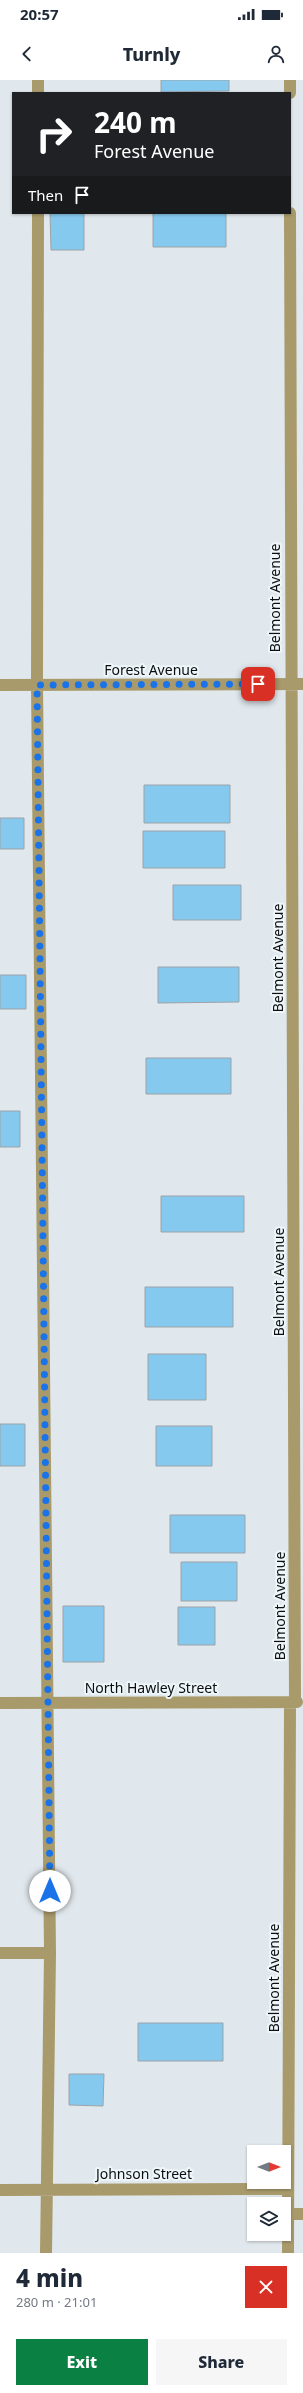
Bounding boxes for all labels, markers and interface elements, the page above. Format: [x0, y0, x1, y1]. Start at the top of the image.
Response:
text: 20:57 [20, 4, 59, 24]
text: Turnly [123, 42, 180, 66]
icon: back [16, 43, 38, 65]
icon: person [265, 43, 287, 65]
text: 240 m [94, 103, 177, 141]
icon: right [28, 108, 80, 160]
text: Forest Avenue [94, 139, 214, 163]
icon: arrive [71, 184, 93, 206]
text: Then [28, 185, 63, 205]
street label: Belmont Avenue [265, 544, 284, 652]
street label: Forest Avenue [104, 660, 198, 679]
pin [241, 667, 275, 701]
icon: arrive [247, 673, 269, 695]
street label: Belmont Avenue [268, 904, 287, 1012]
street label: Belmont Avenue [269, 1228, 288, 1336]
street label: Belmont Avenue [270, 1552, 289, 1660]
street label: North Hawley Street [85, 1678, 217, 1697]
position arrow [29, 1870, 71, 1912]
street label: Belmont Avenue [264, 1924, 283, 2032]
north arrow [247, 2145, 291, 2189]
map controls [247, 2145, 291, 2241]
street label: Johnson Street [94, 2164, 192, 2183]
button: layers [247, 2197, 291, 2241]
text: 4 min [16, 2261, 83, 2294]
button: close [245, 2266, 287, 2308]
text: 280 m · 21:01 [16, 2293, 97, 2311]
button: Exit [16, 2339, 148, 2385]
button: Share [156, 2339, 287, 2385]

